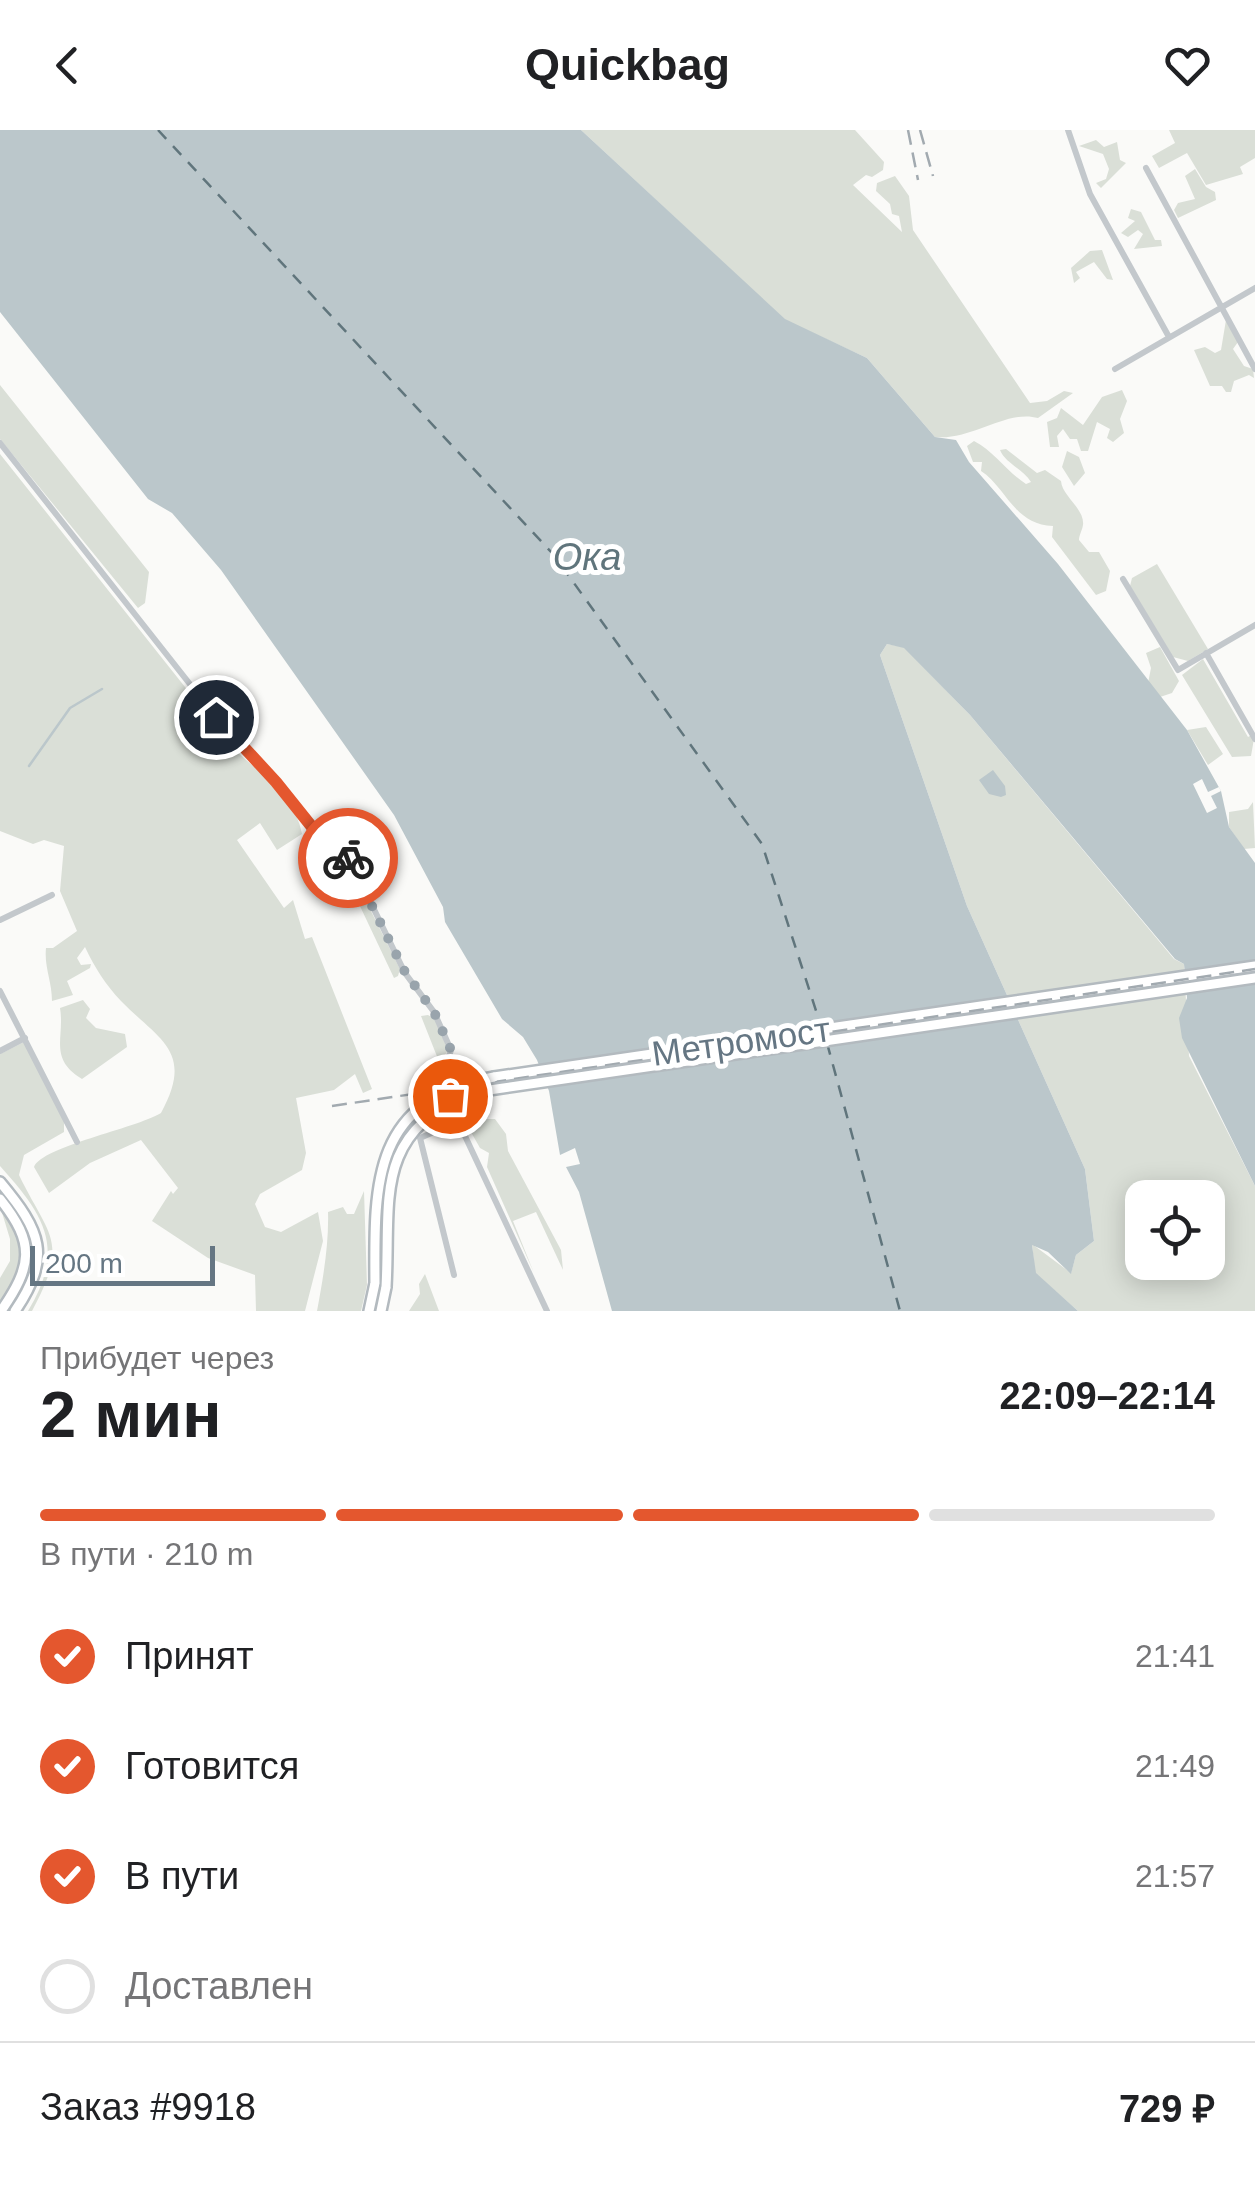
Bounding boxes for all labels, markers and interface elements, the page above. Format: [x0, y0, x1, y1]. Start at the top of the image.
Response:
icon: back [40, 38, 95, 93]
icon: heart [1160, 38, 1215, 93]
text: Quickbag [525, 39, 730, 90]
water label: Ока [553, 536, 621, 578]
pin [174, 675, 259, 760]
icon: home [189, 690, 244, 745]
courier [298, 808, 398, 908]
icon: bike [321, 831, 376, 886]
street label: Метромост [649, 1009, 833, 1073]
pin [408, 1054, 493, 1139]
icon: bag [423, 1069, 478, 1124]
map controls [1125, 1180, 1225, 1280]
button: locate [1125, 1180, 1225, 1280]
scale bar [30, 1241, 215, 1286]
text: 200 m [45, 1248, 123, 1279]
text: Прибудет через [40, 1340, 274, 1376]
text: 22:09–22:14 [999, 1375, 1215, 1417]
text: 2 мин [40, 1378, 222, 1451]
text: В пути · 210 m [40, 1536, 253, 1572]
icon: check [40, 1629, 95, 1684]
text: Принят [125, 1635, 254, 1677]
text: 21:41 [1135, 1638, 1215, 1674]
icon: check [40, 1739, 95, 1794]
text: Готовится [125, 1745, 299, 1787]
text: 21:49 [1135, 1748, 1215, 1784]
icon: check [40, 1849, 95, 1904]
text: В пути [125, 1855, 239, 1897]
text: 21:57 [1135, 1858, 1215, 1894]
text: Доставлен [125, 1965, 313, 2007]
text: Заказ #9918 [40, 2086, 256, 2128]
text: 729 ₽ [1119, 2088, 1215, 2130]

